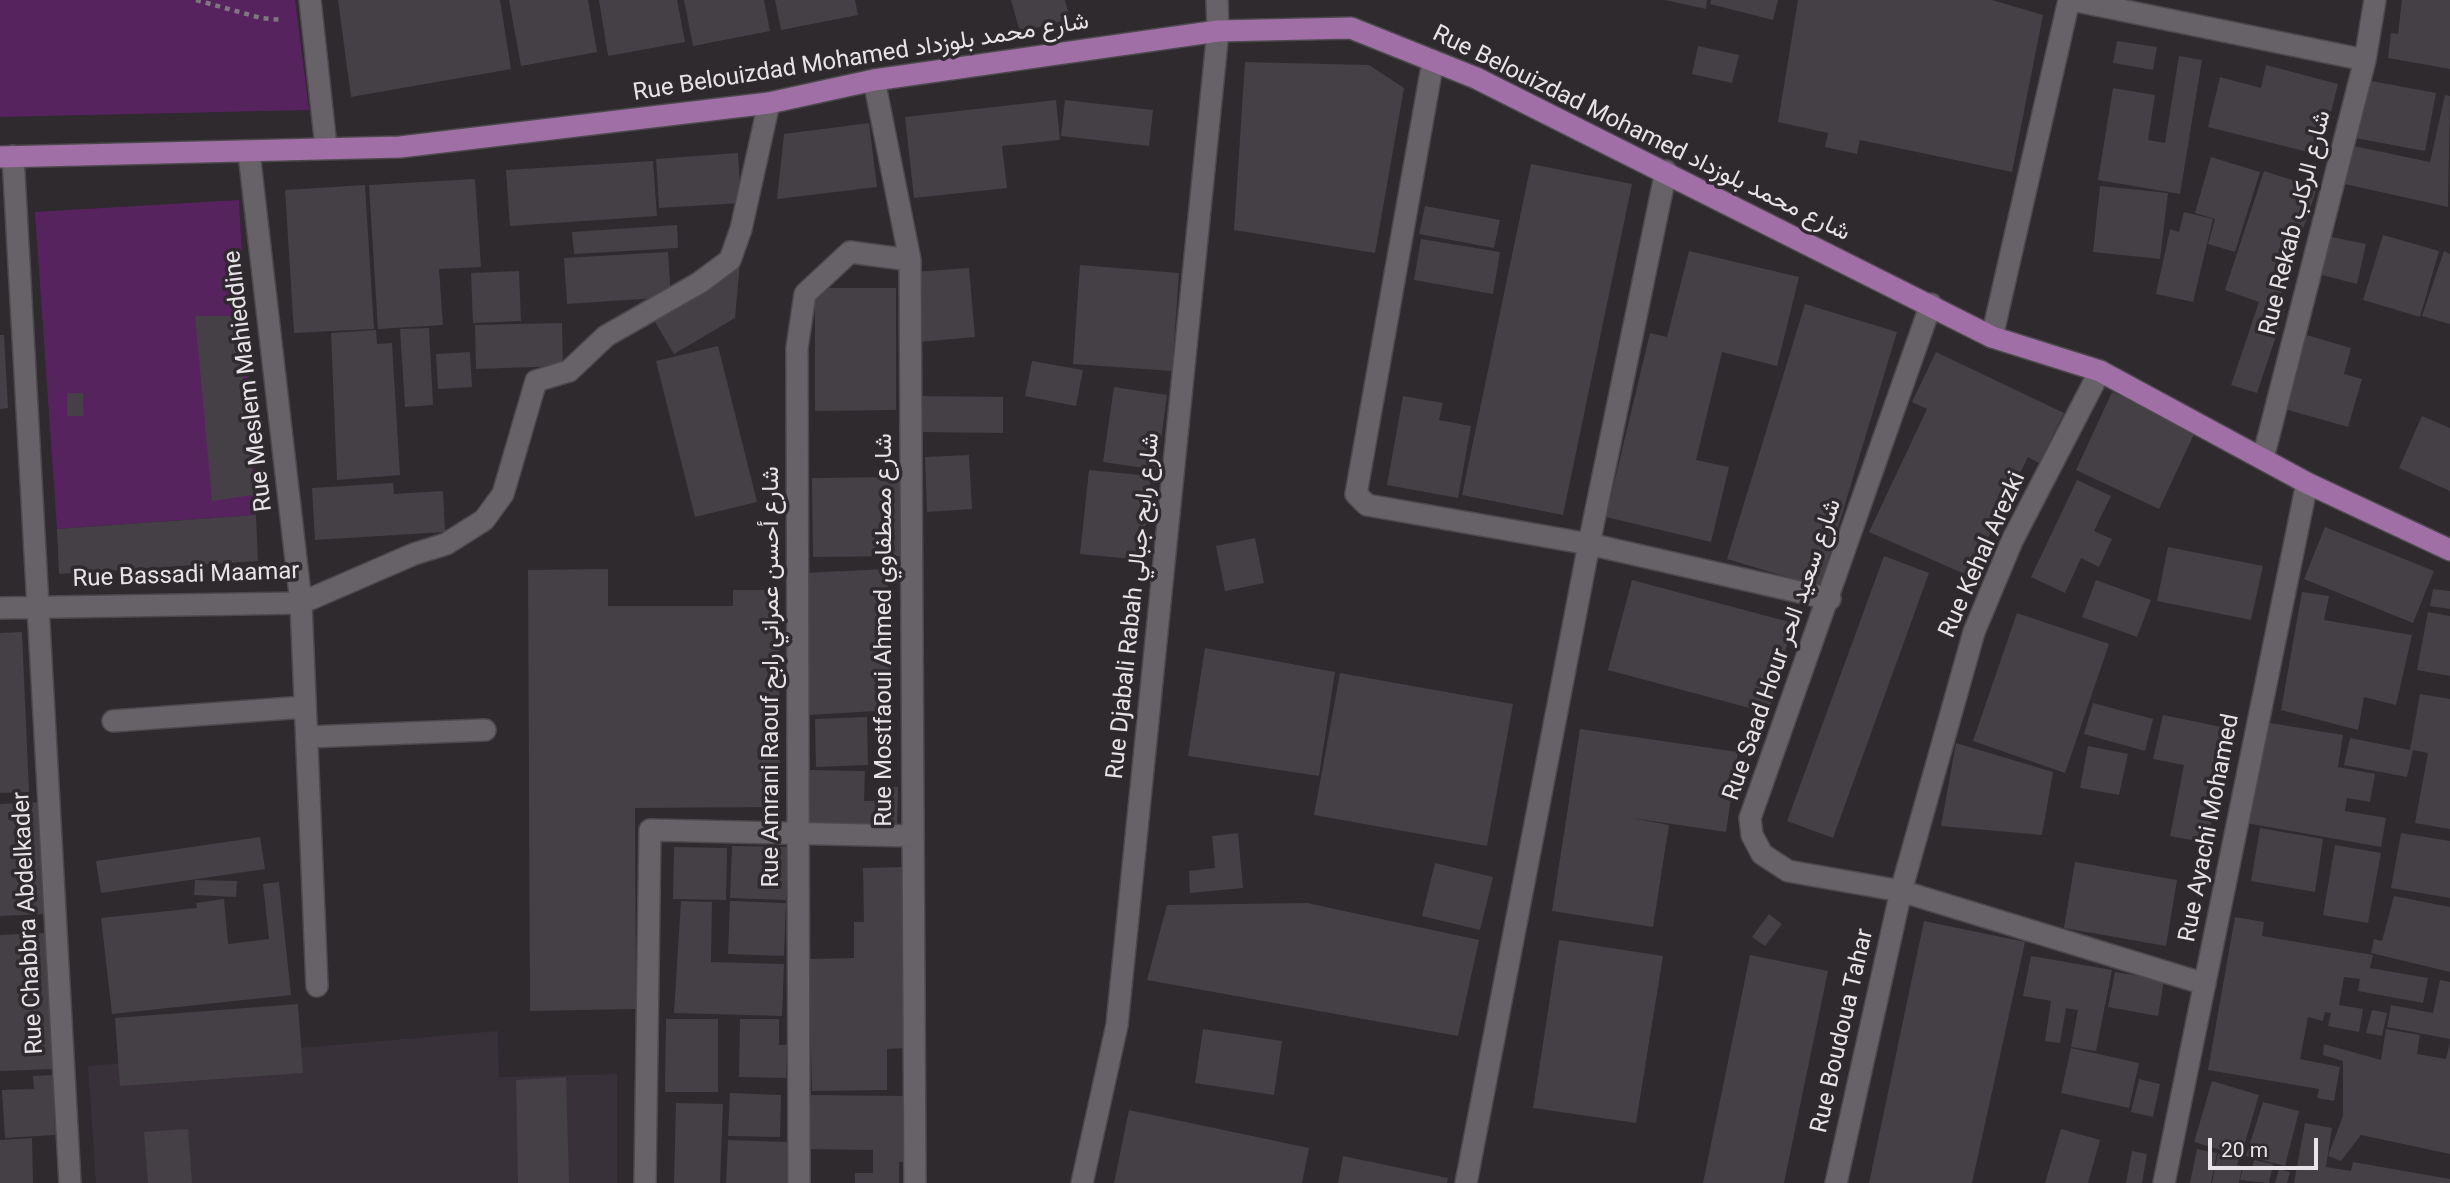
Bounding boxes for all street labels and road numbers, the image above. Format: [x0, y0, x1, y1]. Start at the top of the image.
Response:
street label: Rue Belouizdad Mohamed شارع محمد بلوزداد [631, 8, 1091, 108]
street label: Rue Belouizdad Mohamed شارع محمد بلوزداد [1427, 20, 1855, 248]
street label: Rue Rekab شارع الركاب [2254, 108, 2338, 338]
street label: Rue Meslem Mahieddine [219, 249, 279, 513]
street label: Rue Djabali Rabah شارع رابح جبالي [1101, 431, 1167, 781]
street label: Rue Mostfaoui Ahmed شارع مصطفاوي [871, 433, 899, 827]
street label: Rue Amrani Raouf شارع أحسن عمراني رابح [758, 466, 786, 888]
street label: Rue Kehal Arezki [1934, 468, 2032, 642]
street label: Rue Saad Hour شارع سعيد الحر [1718, 495, 1848, 805]
street label: Rue Bassadi Maamar [72, 558, 300, 594]
street label: Rue Ayachi Mohamed [2174, 711, 2246, 945]
street label: Rue Chabbra Abdelkader [8, 791, 50, 1055]
street label: Rue Boudoua Tahar [1806, 926, 1880, 1136]

